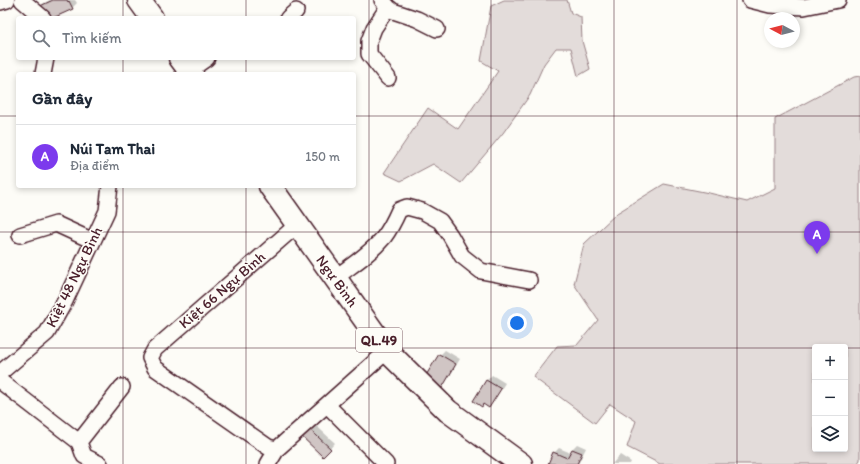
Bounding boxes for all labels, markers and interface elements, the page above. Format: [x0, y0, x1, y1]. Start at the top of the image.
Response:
north arrow [764, 12, 800, 48]
search box [16, 16, 356, 60]
icon: search [30, 27, 52, 49]
text: Tìm kiếm [62, 29, 122, 47]
text: Gần đây [32, 88, 92, 108]
text: Núi Tam Thai [70, 140, 155, 158]
text: A [41, 149, 49, 164]
text: 150 m [305, 149, 340, 164]
text: Địa điểm [70, 158, 120, 173]
pin: A [804, 221, 830, 254]
street label: Kiệt 48 Ngự Bình [42, 223, 106, 330]
street label: Kiệt 66 Ngự Bình [175, 247, 269, 332]
street label: Ngự Bình [312, 252, 362, 311]
your location [507, 313, 527, 333]
road number: QL.49 [356, 328, 402, 352]
map controls [812, 344, 848, 452]
button: + [812, 344, 848, 380]
button: − [812, 380, 848, 416]
button: layers [812, 416, 848, 452]

